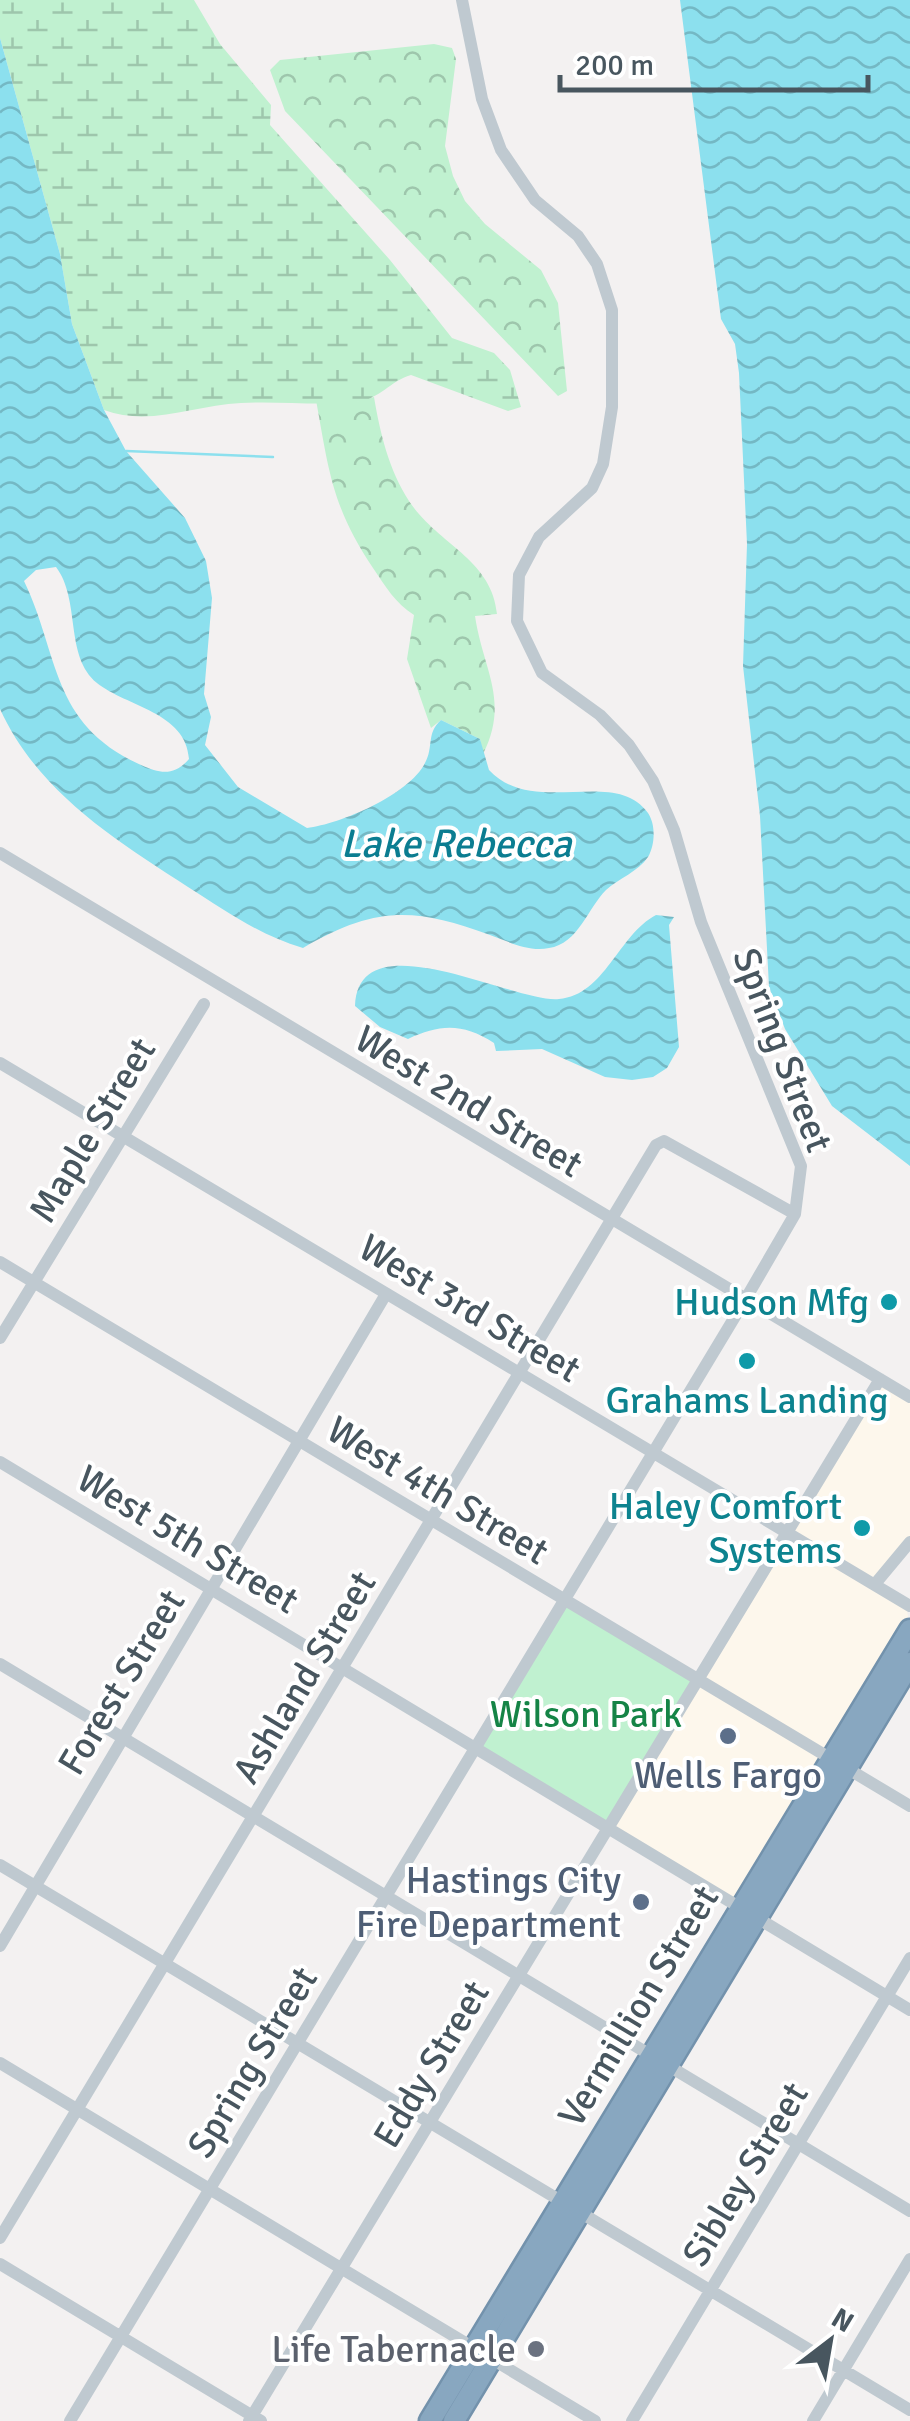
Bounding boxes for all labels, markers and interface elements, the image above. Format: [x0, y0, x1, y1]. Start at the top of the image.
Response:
scale bar [560, 30, 868, 92]
text: 200 m [575, 47, 654, 84]
water label: Lake Rebecca [340, 819, 573, 869]
street label: Spring Street [722, 942, 843, 1159]
street label: West 2nd Street [347, 1015, 591, 1188]
street label: Maple Street [19, 1029, 166, 1231]
street label: West 3rd Street [351, 1224, 589, 1393]
place label: Hudson Mfg [674, 1279, 869, 1326]
marker: Hudson Mfg [878, 1291, 900, 1313]
marker: Grahams Landing [736, 1350, 758, 1372]
place label: Grahams Landing [605, 1377, 889, 1424]
street label: West 4th Street [318, 1406, 557, 1575]
street label: West 5th Street [68, 1455, 307, 1624]
place label: Haley Comfort Systems [609, 1483, 842, 1574]
marker: Haley Comfort Systems [851, 1517, 873, 1539]
street label: Ashland Street [223, 1563, 386, 1792]
street label: Forest Street [48, 1581, 195, 1784]
park label: Wilson Park [490, 1691, 682, 1738]
marker: Wells Fargo [717, 1725, 739, 1747]
place label: Wells Fargo [634, 1752, 822, 1799]
place label: Hastings City Fire Department [356, 1857, 621, 1948]
street label: Vermillion Street [548, 1877, 729, 2136]
marker: Hastings City Fire Department [630, 1891, 652, 1913]
street label: Spring Street [177, 1958, 328, 2166]
street label: Eddy Street [363, 1972, 500, 2156]
street label: Sibley Street [672, 2074, 819, 2275]
north arrow [780, 2291, 880, 2391]
text: N [825, 2301, 859, 2340]
place label: Life Tabernacle [271, 2326, 516, 2373]
marker: Life Tabernacle [525, 2338, 547, 2360]

